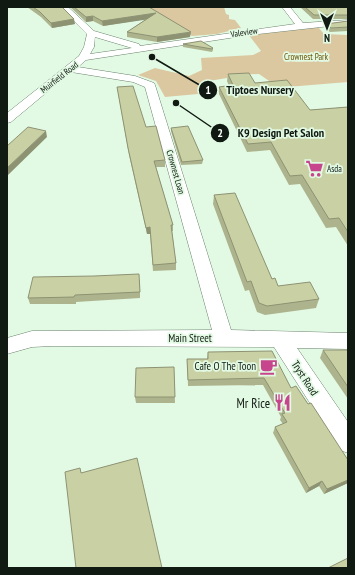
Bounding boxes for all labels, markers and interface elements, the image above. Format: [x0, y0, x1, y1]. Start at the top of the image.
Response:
north arrow [307, 8, 347, 48]
street label: Valeview [229, 25, 259, 39]
text: N [324, 31, 330, 45]
park label: Crownest Park [284, 51, 329, 62]
street label: Muirfield Road [38, 59, 80, 95]
callout: Tiptoes Nursery [198, 78, 301, 102]
text: 1 [205, 82, 211, 97]
text: Tiptoes Nursery [226, 82, 294, 97]
callout: K9 Design Pet Salon [210, 121, 333, 145]
text: 2 [217, 125, 223, 140]
text: K9 Design Pet Salon [238, 125, 324, 140]
street label: Crownest Loan [164, 149, 188, 195]
supermarket icon: Asda [304, 158, 324, 178]
place label: Asda [327, 163, 342, 174]
street label: Main Street [168, 331, 212, 345]
cafe icon: Cafe O The Toon [259, 356, 279, 376]
street label: Tryst Road [289, 358, 322, 398]
place label: Cafe O The Toon [195, 359, 256, 373]
restaurant icon: Mr Rice [273, 393, 293, 413]
place label: Mr Rice [237, 395, 270, 412]

